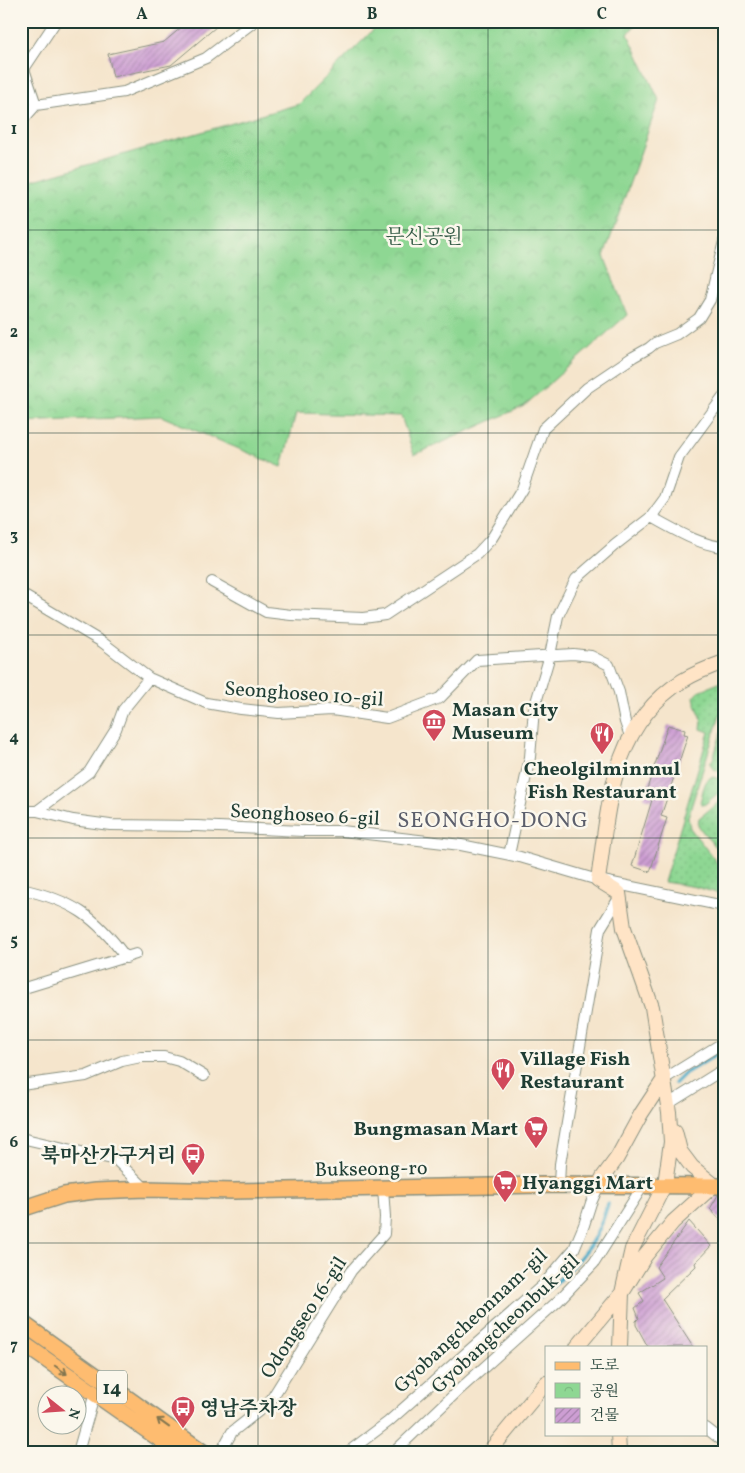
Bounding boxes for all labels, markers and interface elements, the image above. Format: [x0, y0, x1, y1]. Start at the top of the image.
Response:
text: A [136, 4, 148, 26]
text: B [367, 4, 378, 26]
text: C [597, 4, 607, 26]
text: 1 [11, 119, 17, 141]
park label: 문신공원 [385, 224, 463, 252]
text: 2 [10, 322, 18, 344]
text: 3 [10, 525, 18, 547]
street label: Seonghoseo 10-gil [223, 675, 384, 715]
place label: Masan City Museum [452, 697, 558, 748]
museum icon: Masan City Museum [421, 708, 447, 742]
restaurant icon: Cheolgilminmul Fish Restaurant [589, 721, 615, 755]
text: 4 [9, 727, 19, 749]
place label: Cheolgilminmul Fish Restaurant [524, 756, 680, 807]
street label: Seonghoseo 6-gil [229, 798, 380, 834]
district label: SEONGHO-DONG [397, 806, 589, 837]
text: 5 [10, 930, 18, 952]
place label: Village Fish Restaurant [520, 1046, 630, 1097]
restaurant icon: Village Fish Restaurant [490, 1057, 516, 1091]
supermarket icon: Bungmasan Mart [523, 1115, 549, 1149]
place label: Bungmasan Mart [353, 1116, 518, 1144]
text: 6 [10, 1132, 19, 1154]
bus stop icon: 북마산가구거리 [180, 1142, 206, 1176]
place label: 북마산가구거리 [41, 1143, 176, 1171]
street label: Bukseong-ro [314, 1155, 428, 1185]
supermarket icon: Hyanggi Mart [492, 1169, 518, 1203]
place label: Hyanggi Mart [522, 1170, 653, 1198]
street label: Gyobangcheonnam-gil [388, 1243, 555, 1400]
street label: Gyobangcheonbuk-gil [426, 1248, 587, 1401]
street label: Odongseo 16-gil [255, 1252, 355, 1385]
text: 7 [10, 1335, 18, 1357]
legend [545, 1346, 708, 1436]
text: 도로 [590, 1356, 619, 1377]
one-way arrow [54, 1365, 68, 1375]
road number: 14 [97, 1370, 127, 1404]
text: 공원 [590, 1382, 619, 1403]
north arrow [38, 1386, 88, 1436]
bus stop icon: 영남주차장 [170, 1395, 196, 1429]
place label: 영남주차장 [200, 1396, 297, 1424]
text: N [62, 1406, 84, 1421]
text: 건물 [590, 1406, 619, 1427]
one-way arrow [156, 1418, 170, 1428]

